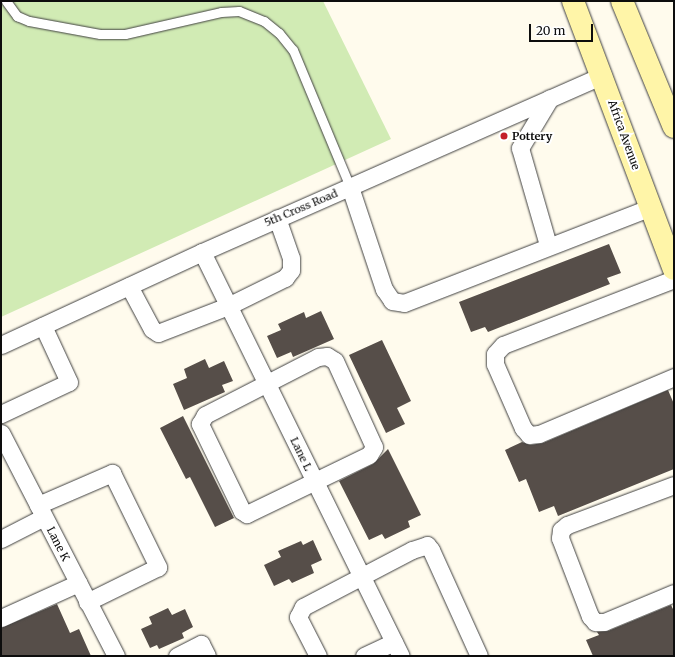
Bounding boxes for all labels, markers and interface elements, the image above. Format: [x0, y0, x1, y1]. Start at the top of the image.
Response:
scale bar [531, 16, 595, 42]
text: 20 m [536, 23, 565, 38]
street label: Africa Avenue [605, 98, 643, 172]
place label: Pottery [512, 129, 552, 143]
marker: Pottery [499, 131, 509, 141]
street label: 5th Cross Road [262, 187, 340, 229]
street label: Lane L [287, 435, 315, 473]
street label: Lane K [44, 525, 72, 563]

